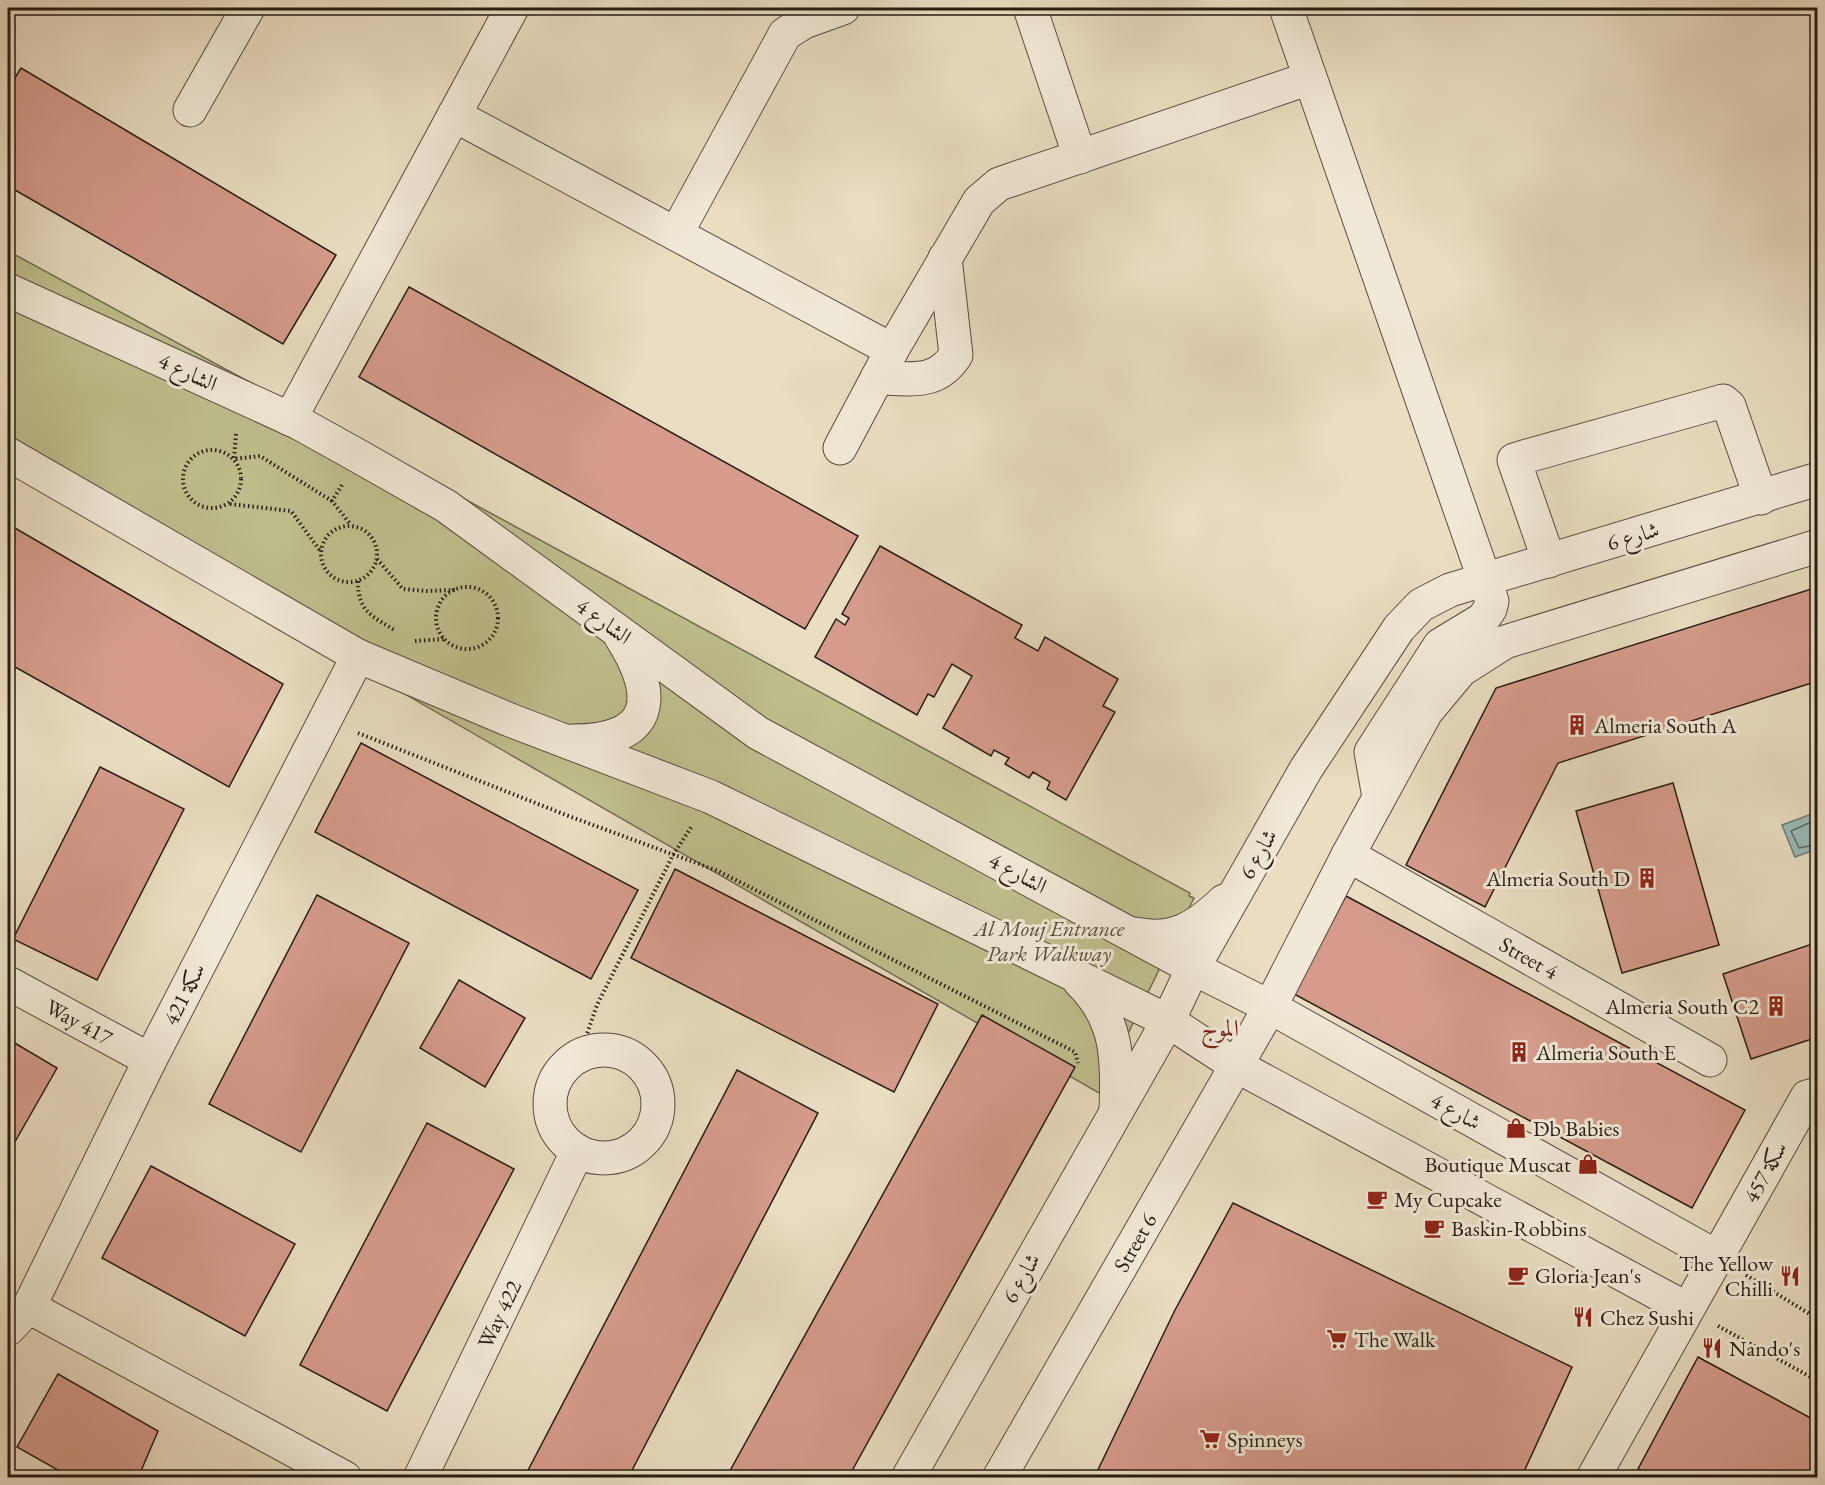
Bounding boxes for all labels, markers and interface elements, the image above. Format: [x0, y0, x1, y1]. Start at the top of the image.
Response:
street label: الشارع 4 [152, 346, 222, 402]
street label: شارع 6 [1603, 515, 1664, 561]
street label: الشارع 4 [568, 591, 638, 654]
place label: Almeria South A [1593, 711, 1737, 740]
building icon: Almeria South A [1565, 713, 1589, 737]
street label: شارع 6 [1232, 824, 1287, 886]
street label: الشارع 4 [982, 846, 1052, 904]
place label: Almeria South D [1485, 864, 1630, 893]
building icon: Almeria South D [1635, 866, 1659, 890]
park label: Al Mouj Entrance Park Walkway [972, 914, 1125, 968]
street label: Street 4 [1494, 929, 1564, 986]
street label: سكة 421 [156, 958, 212, 1030]
street label: Way 417 [41, 992, 118, 1052]
place label: Almeria South C2 [1604, 992, 1759, 1021]
building icon: Almeria South C2 [1764, 994, 1788, 1018]
district label: الموج [1201, 1012, 1239, 1049]
place label: Almeria South E [1535, 1038, 1676, 1067]
building icon: Almeria South E [1507, 1040, 1531, 1064]
street label: شارع 4 [1424, 1085, 1486, 1140]
place label: Db Babies [1533, 1114, 1619, 1143]
shop icon: Db Babies [1504, 1116, 1528, 1140]
street label: سكة 457 [1736, 1136, 1794, 1208]
place label: Boutique Muscat [1424, 1150, 1571, 1179]
shop icon: Boutique Muscat [1576, 1152, 1600, 1176]
place label: My Cupcake [1394, 1185, 1502, 1214]
cafe icon: My Cupcake [1365, 1187, 1389, 1211]
street label: Street 6 [1106, 1207, 1163, 1277]
place label: Baskin-Robbins [1451, 1214, 1587, 1243]
cafe icon: Baskin-Robbins [1422, 1216, 1446, 1240]
street label: شارع 6 [995, 1248, 1050, 1310]
place label: The Yellow Chilli [1679, 1249, 1774, 1303]
place label: Gloria Jean's [1535, 1261, 1641, 1290]
cafe icon: Gloria Jean's [1506, 1263, 1530, 1287]
restaurant icon: The Yellow Chilli [1778, 1264, 1802, 1288]
street label: Way 422 [470, 1275, 528, 1353]
place label: Chez Sushi [1600, 1303, 1694, 1332]
restaurant icon: Chez Sushi [1571, 1305, 1595, 1329]
place label: The Walk [1354, 1325, 1436, 1354]
supermarket icon: The Walk [1325, 1327, 1349, 1351]
place label: Nando's [1729, 1334, 1800, 1363]
restaurant icon: Nando's [1700, 1336, 1724, 1360]
place label: Spinneys [1227, 1425, 1303, 1454]
supermarket icon: Spinneys [1198, 1427, 1222, 1451]

